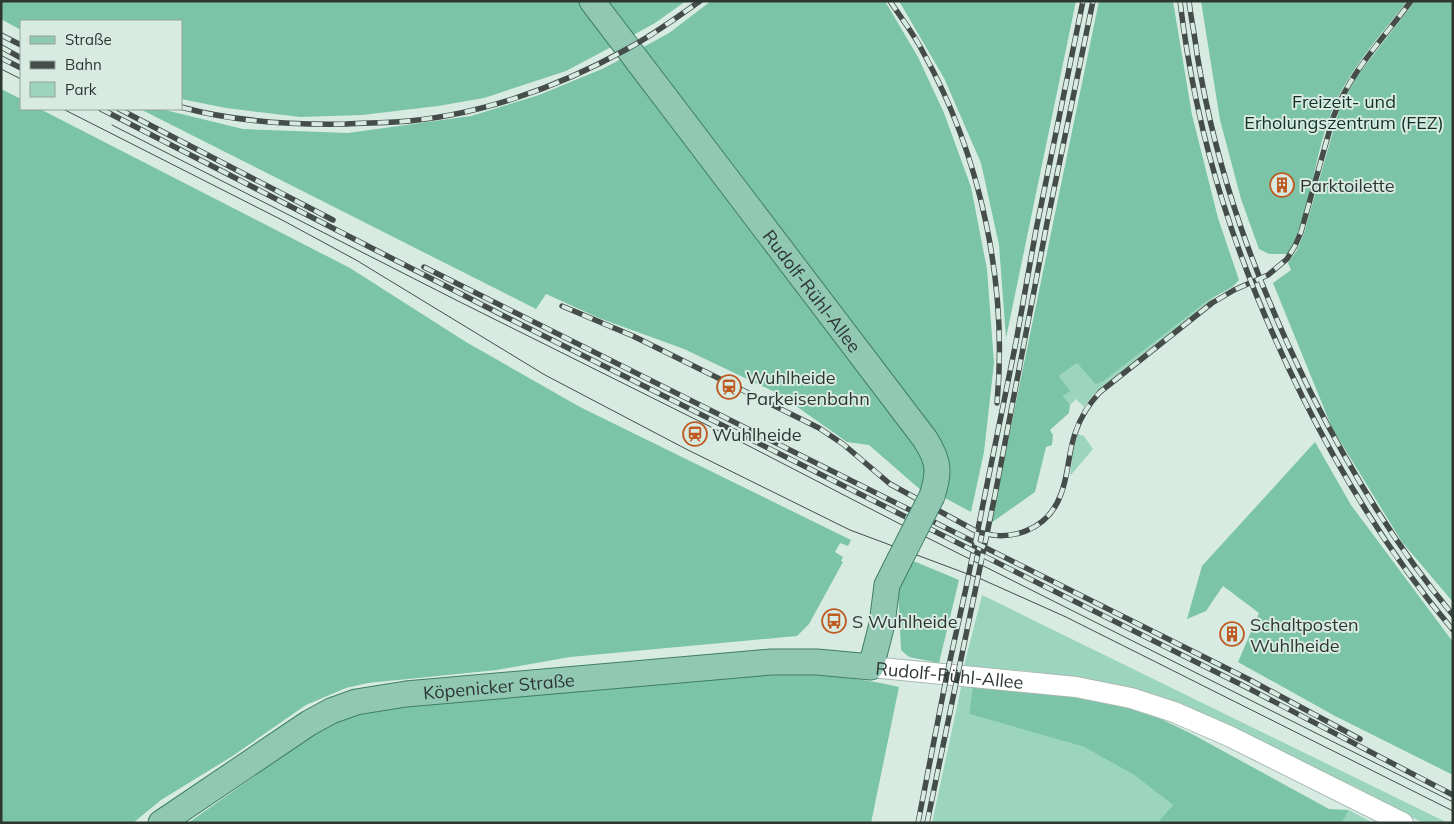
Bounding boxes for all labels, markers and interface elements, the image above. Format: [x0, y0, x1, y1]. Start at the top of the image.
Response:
legend [20, 20, 182, 110]
text: Straße [65, 30, 112, 49]
text: Bahn [65, 55, 102, 74]
text: Park [65, 80, 97, 99]
park label: Freizeit- und Erholungszentrum (FEZ) [1244, 90, 1444, 134]
building icon: Parktoilette [1269, 172, 1295, 198]
place label: Parktoilette [1300, 174, 1395, 197]
street label: Rudolf-Rühl-Allee [758, 225, 866, 357]
place label: Wuhlheide Parkeisenbahn [746, 366, 870, 410]
station icon: Wuhlheide Parkeisenbahn [716, 374, 742, 400]
station icon: Wuhlheide [682, 421, 708, 447]
place label: Wuhlheide [712, 423, 802, 446]
bus stop icon: S Wuhlheide [821, 608, 847, 634]
place label: S Wuhlheide [852, 610, 957, 633]
place label: Schaltposten Wuhlheide [1250, 613, 1359, 657]
building icon: Schaltposten Wuhlheide [1219, 621, 1245, 647]
street label: Rudolf-Rühl-Allee [875, 656, 1025, 693]
street label: Köpenicker Straße [422, 668, 575, 704]

